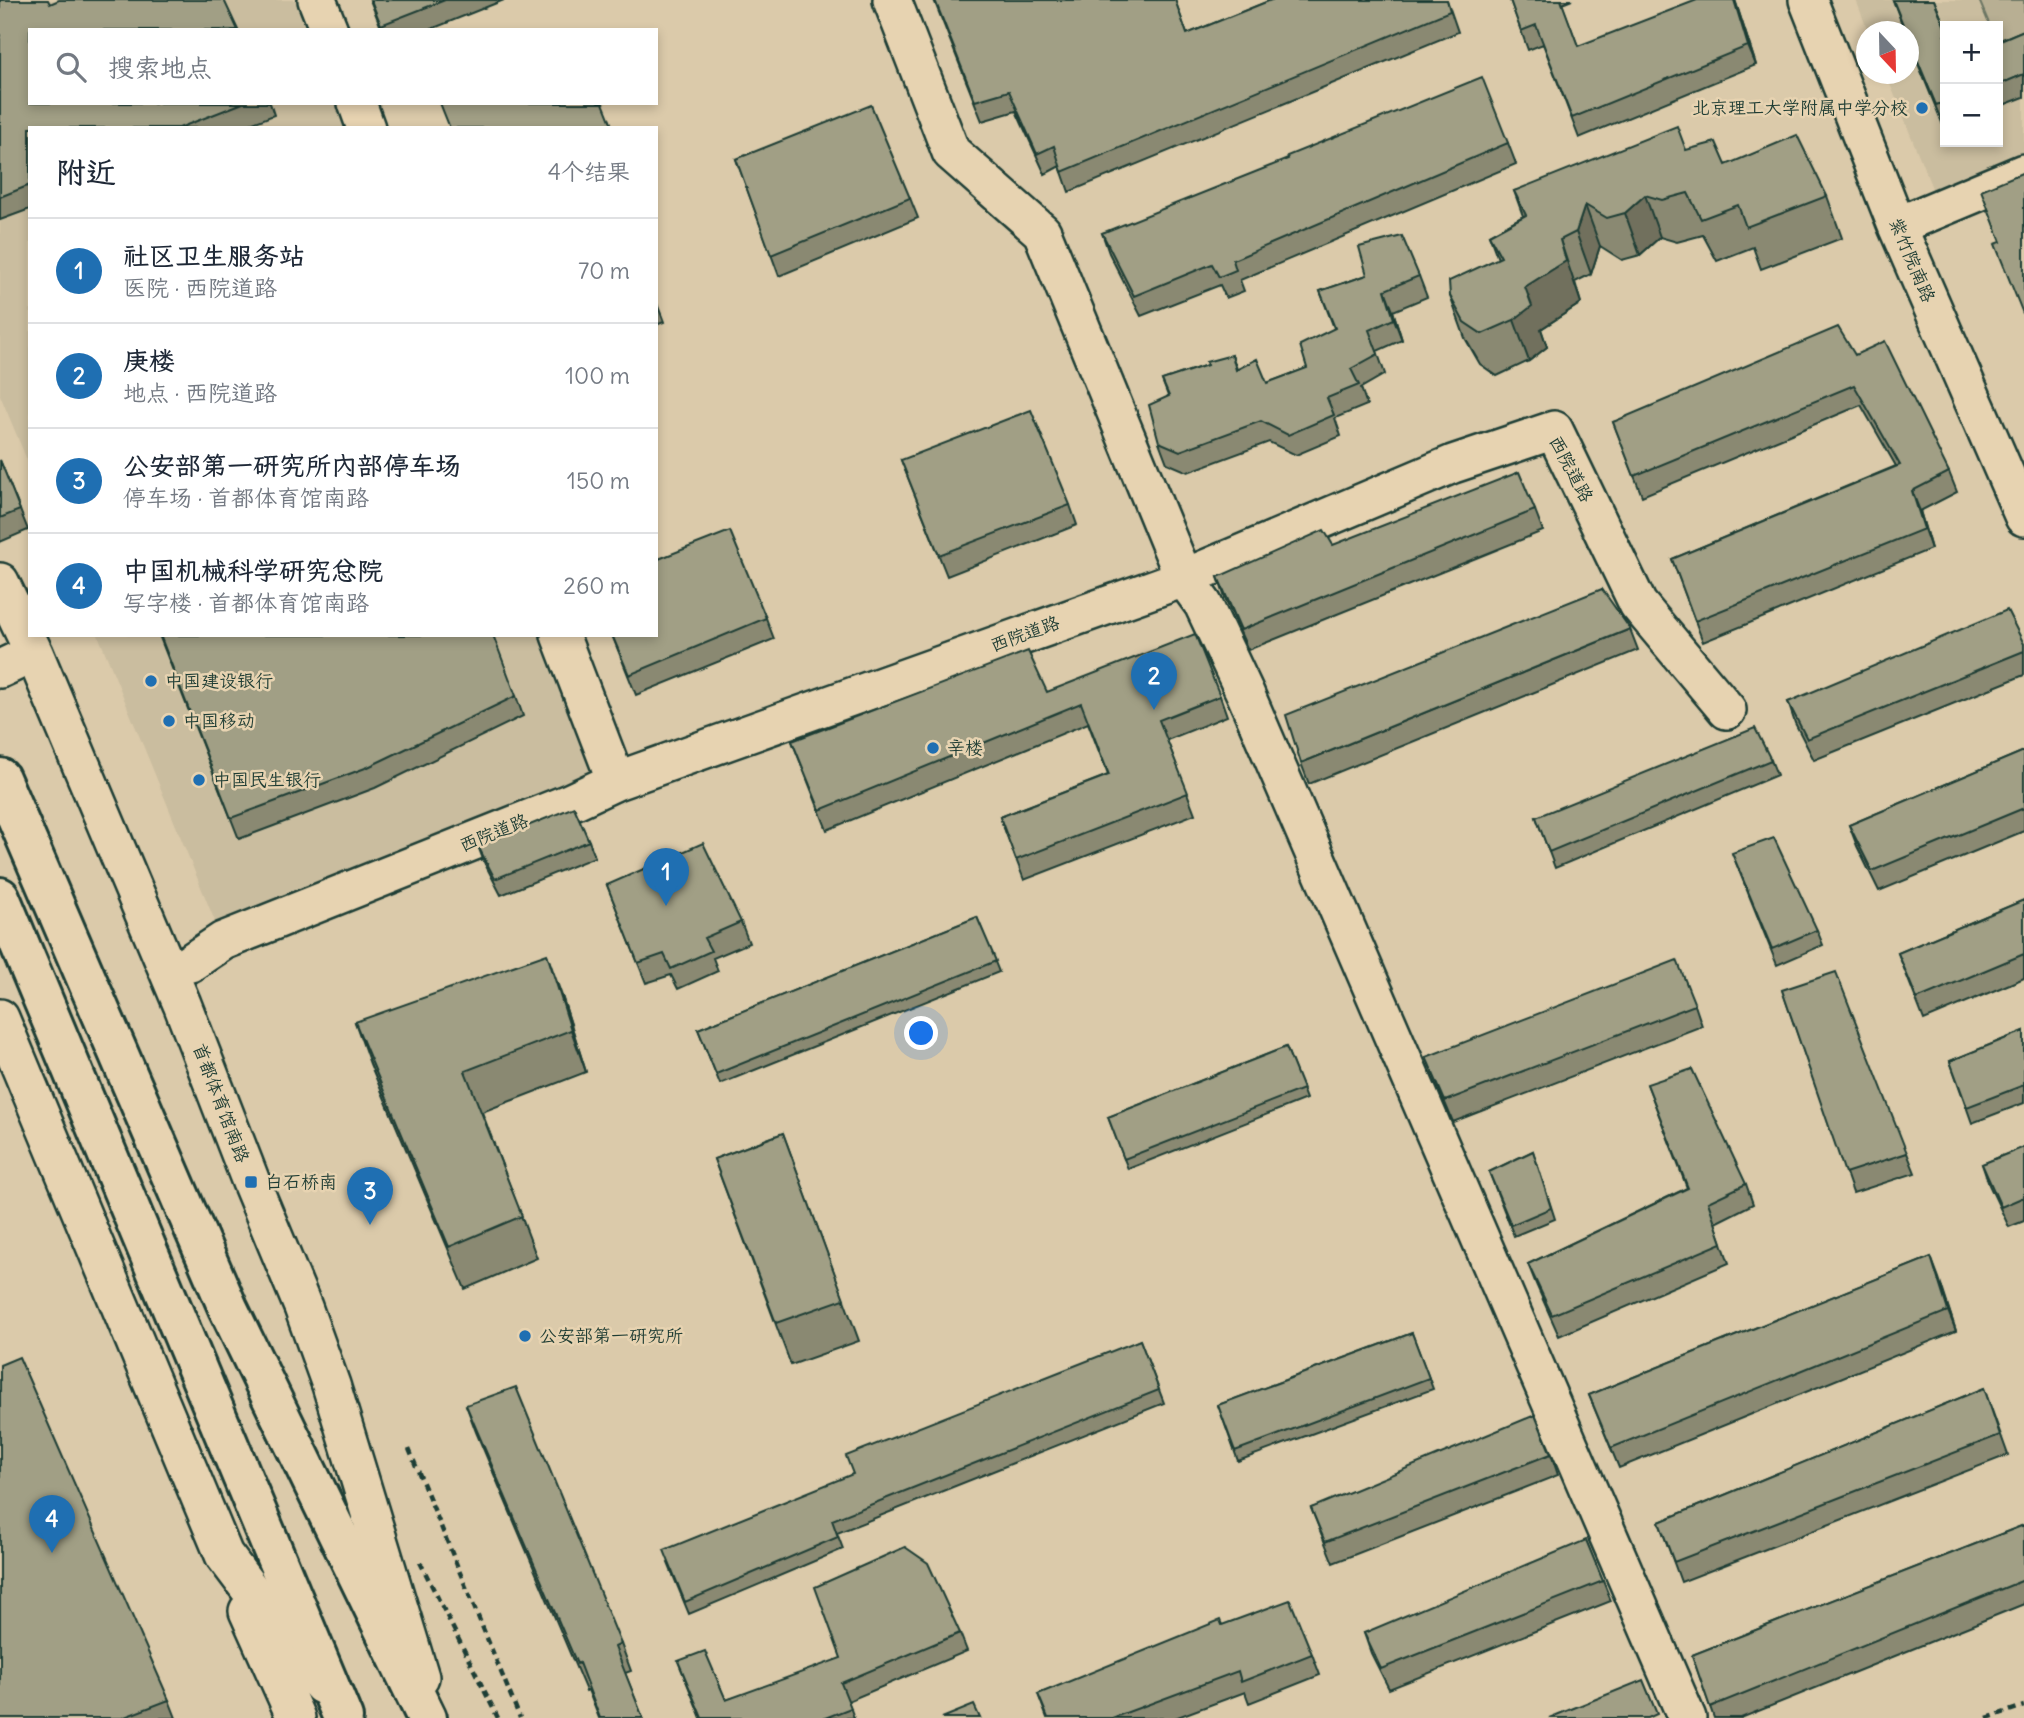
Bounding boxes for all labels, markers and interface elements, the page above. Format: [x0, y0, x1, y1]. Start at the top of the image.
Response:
north arrow [1856, 21, 1919, 84]
map controls [1940, 21, 2003, 147]
button: + [1940, 21, 2003, 84]
search box [28, 28, 658, 105]
icon: search [52, 48, 90, 86]
text: 搜索地点 [108, 51, 212, 84]
button: − [1940, 84, 2003, 147]
place label: 北京理工大学附属中学分校 [1692, 96, 1908, 119]
marker: 北京理工大学附属中学分校 [1914, 100, 1930, 116]
text: 附近 [56, 153, 116, 191]
text: 4个结果 [548, 157, 630, 186]
street label: 紫竹院南路 [1884, 214, 1941, 306]
text: 社区卫生服务站 [123, 239, 305, 272]
text: 1 [74, 256, 84, 285]
text: 70 m [578, 256, 630, 285]
text: 医院 · 西院道路 [123, 273, 277, 302]
text: 庚楼 [123, 344, 175, 377]
text: 2 [73, 361, 85, 390]
text: 100 m [565, 361, 630, 390]
text: 地点 · 西院道路 [123, 378, 277, 407]
street label: 西院道路 [1544, 432, 1598, 506]
text: 公安部第一研究所内部停车场 [123, 449, 461, 482]
text: 3 [72, 466, 86, 495]
text: 150 m [567, 466, 630, 495]
text: 停车场 · 首都体育馆南路 [123, 483, 369, 512]
text: 中国机械科学研究总院 [123, 554, 383, 587]
text: 4 [72, 571, 86, 600]
text: 260 m [563, 571, 630, 600]
text: 写字楼 · 首都体育馆南路 [123, 588, 369, 617]
street label: 西院道路 [987, 610, 1063, 657]
pin: 2 [1131, 652, 1177, 710]
place label: 中国建设银行 [165, 669, 273, 692]
marker: 中国建设银行 [143, 673, 159, 689]
place label: 中国移动 [183, 709, 255, 732]
marker: 中国移动 [161, 713, 177, 729]
place label: 辛楼 [947, 736, 983, 759]
marker: 辛楼 [925, 740, 941, 756]
place label: 中国民生银行 [213, 768, 321, 791]
marker: 中国民生银行 [191, 772, 207, 788]
street label: 西院道路 [456, 808, 531, 857]
pin: 1 [643, 848, 689, 906]
your location [904, 1016, 938, 1050]
street label: 首都体育馆南路 [188, 1040, 255, 1166]
pin: 3 [347, 1167, 393, 1225]
place label: 白石桥南 [265, 1170, 337, 1193]
marker: 白石桥南 [243, 1174, 259, 1190]
place label: 公安部第一研究所 [539, 1324, 683, 1347]
marker: 公安部第一研究所 [517, 1328, 533, 1344]
pin: 4 [29, 1495, 75, 1553]

